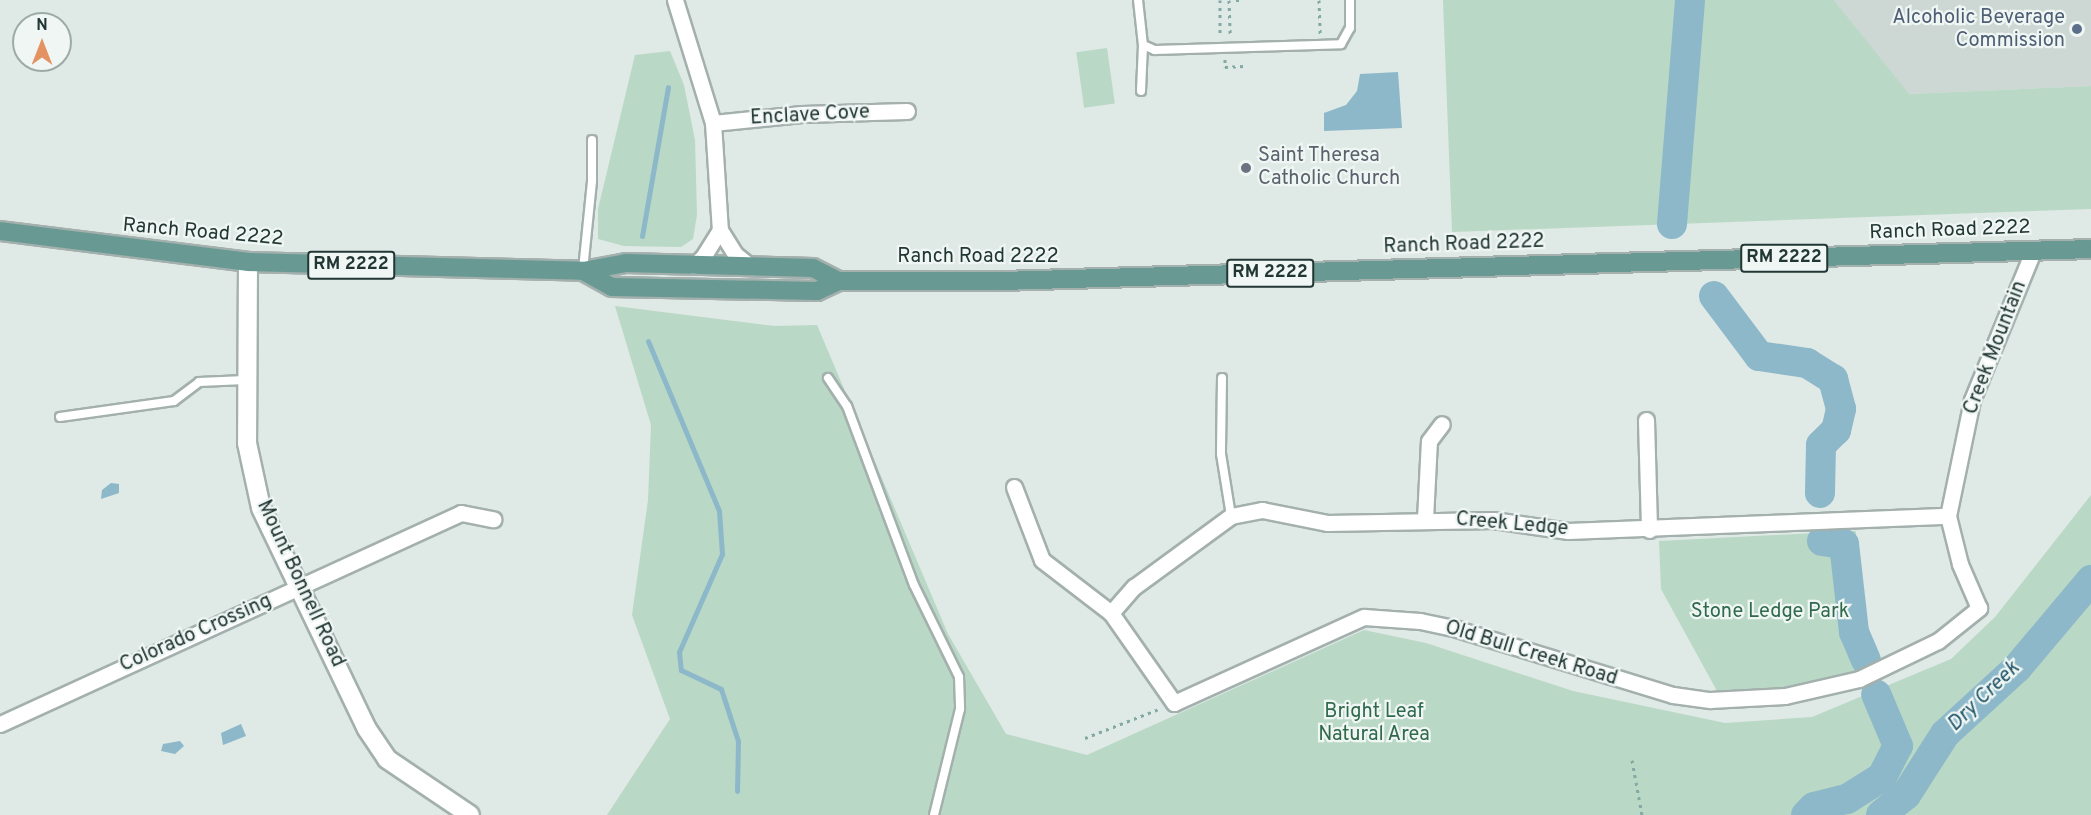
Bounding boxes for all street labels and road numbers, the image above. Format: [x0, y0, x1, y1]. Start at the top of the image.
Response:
street label: Enclave Cove [750, 101, 870, 131]
street label: Ranch Road 2222 [122, 214, 284, 252]
street label: Ranch Road 2222 [1869, 216, 2031, 246]
street label: Ranch Road 2222 [1383, 230, 1545, 260]
road number: RM 2222 [1739, 243, 1829, 273]
street label: Ranch Road 2222 [897, 245, 1059, 269]
road number: RM 2222 [306, 250, 396, 280]
road number: RM 2222 [1225, 258, 1315, 288]
street label: Creek Mountain [1959, 278, 2033, 418]
street label: Mount Bonnell Road [251, 497, 349, 671]
street label: Creek Ledge [1455, 508, 1569, 542]
street label: Colorado Crossing [116, 590, 276, 678]
street label: Old Bull Creek Road [1442, 616, 1620, 692]

